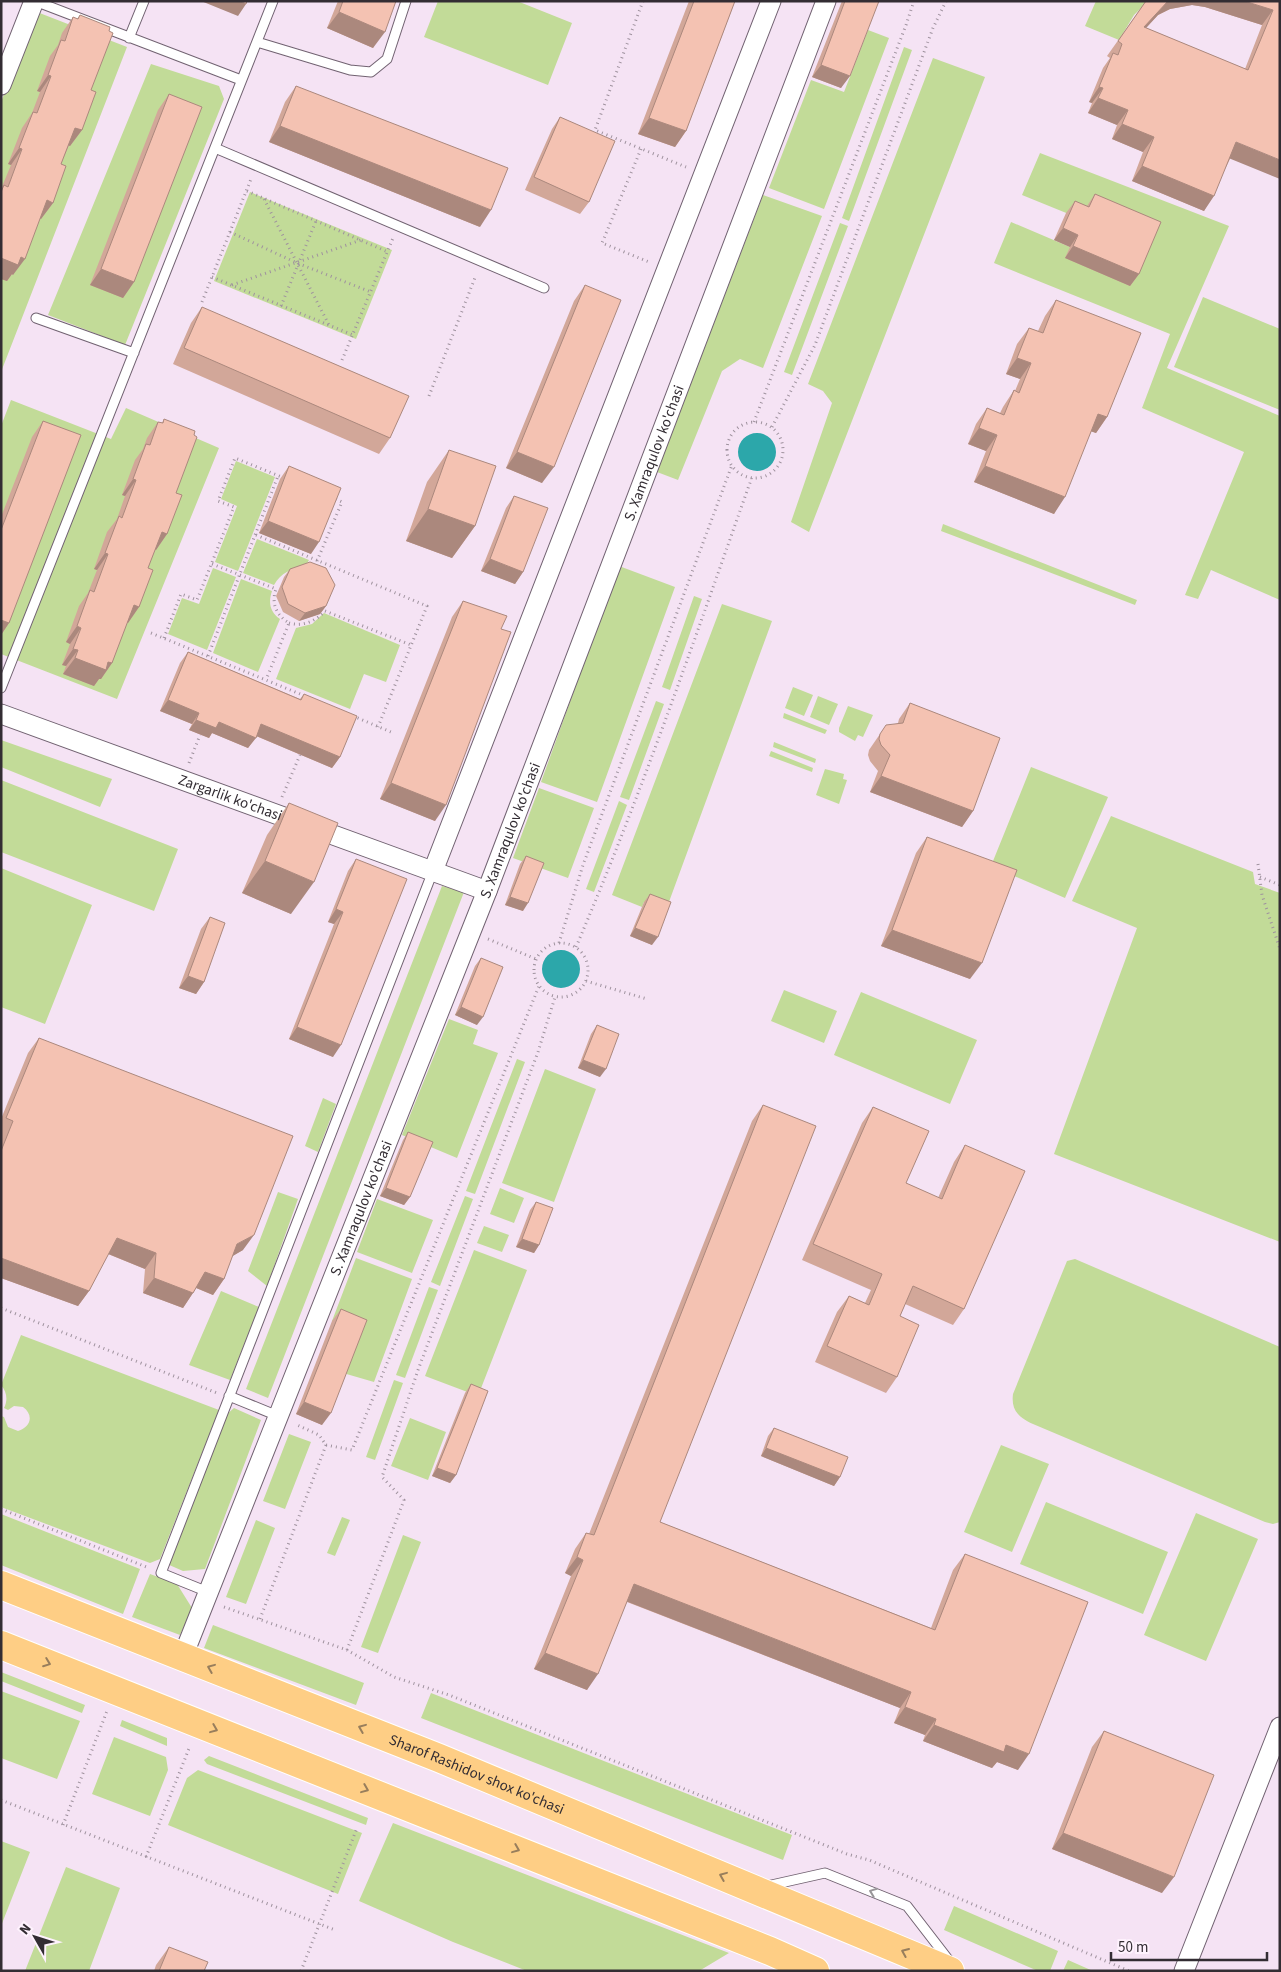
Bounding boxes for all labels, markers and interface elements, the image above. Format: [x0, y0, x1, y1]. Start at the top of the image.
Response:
street label: S. Xamraqulov ko'chasi [619, 382, 690, 524]
street label: S. Xamraqulov ko'chasi [475, 760, 546, 902]
street label: Zargarlik ko'chasi [175, 769, 285, 827]
street label: S. Xamraqulov ko'chasi [325, 1137, 398, 1279]
one-way arrow [42, 1657, 51, 1667]
one-way arrow [208, 1663, 216, 1673]
one-way arrow [209, 1723, 218, 1733]
one-way arrow [358, 1724, 367, 1734]
street label: Sharof Rashidov shox ko'chasi [386, 1729, 567, 1820]
one-way arrow [360, 1783, 369, 1793]
one-way arrow [511, 1843, 520, 1854]
one-way arrow [719, 1872, 728, 1883]
one-way arrow [869, 1888, 878, 1898]
north arrow [10, 1912, 60, 1962]
text: N [15, 1920, 36, 1939]
scale bar [1111, 1930, 1267, 1962]
text: 50 m [1118, 1937, 1148, 1958]
one-way arrow [901, 1948, 910, 1958]

